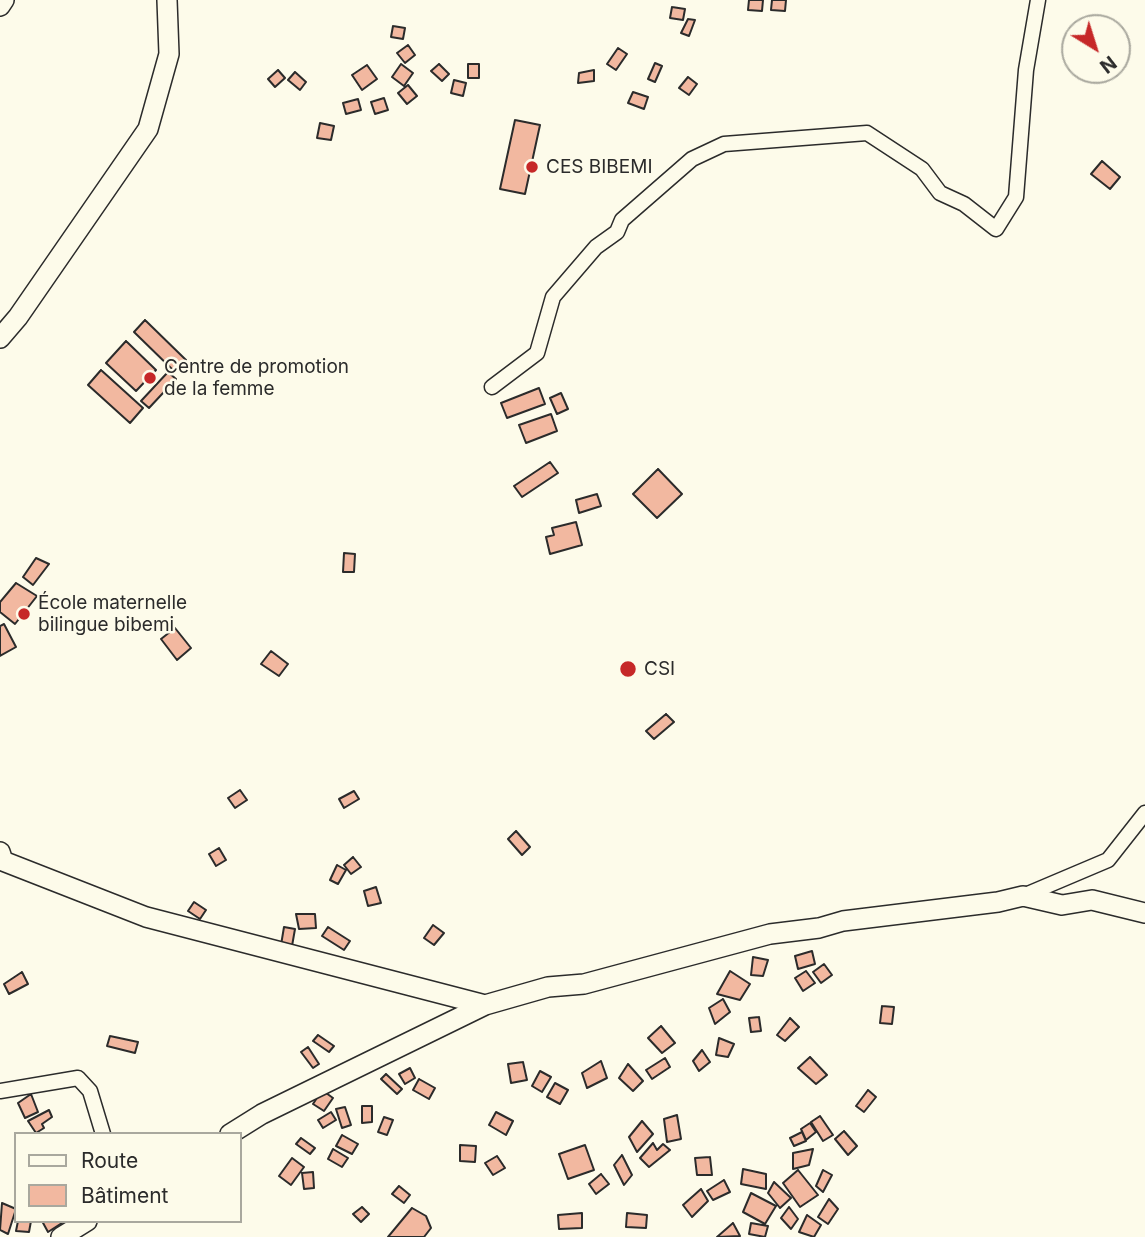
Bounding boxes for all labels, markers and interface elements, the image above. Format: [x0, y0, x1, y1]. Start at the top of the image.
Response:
north arrow [1061, 14, 1131, 84]
text: N [1095, 51, 1121, 78]
place label: CES BIBEMI [546, 156, 652, 178]
marker: CES BIBEMI [524, 159, 540, 175]
place label: Centre de promotion de la femme [164, 356, 349, 400]
marker: Centre de promotion de la femme [142, 370, 158, 386]
place label: École maternelle bilingue bibemi [38, 592, 187, 636]
marker: École maternelle bilingue bibemi [16, 606, 32, 622]
place label: CSI [644, 658, 675, 680]
marker: CSI [618, 659, 638, 679]
legend [14, 1132, 242, 1223]
text: Route [81, 1148, 138, 1173]
text: Bâtiment [81, 1183, 168, 1208]

